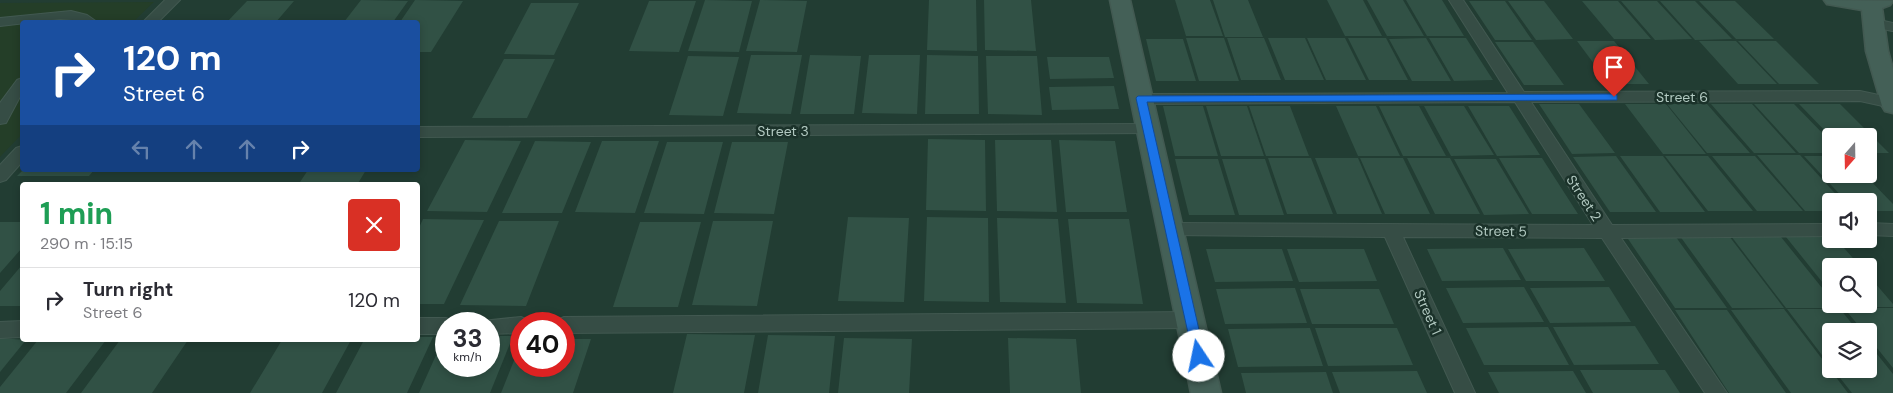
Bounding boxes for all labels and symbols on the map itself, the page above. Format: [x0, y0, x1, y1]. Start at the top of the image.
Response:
pin [1593, 46, 1635, 97]
street label: Street 6 [1656, 88, 1708, 106]
street label: Street 3 [757, 122, 809, 140]
north arrow [1822, 128, 1878, 182]
street label: Street 2 [1562, 172, 1606, 224]
street label: Street 5 [1475, 222, 1527, 240]
street label: Street 1 [1410, 287, 1446, 337]
speed limit sign: 40 [510, 312, 575, 377]
position arrow [1172, 329, 1224, 381]

